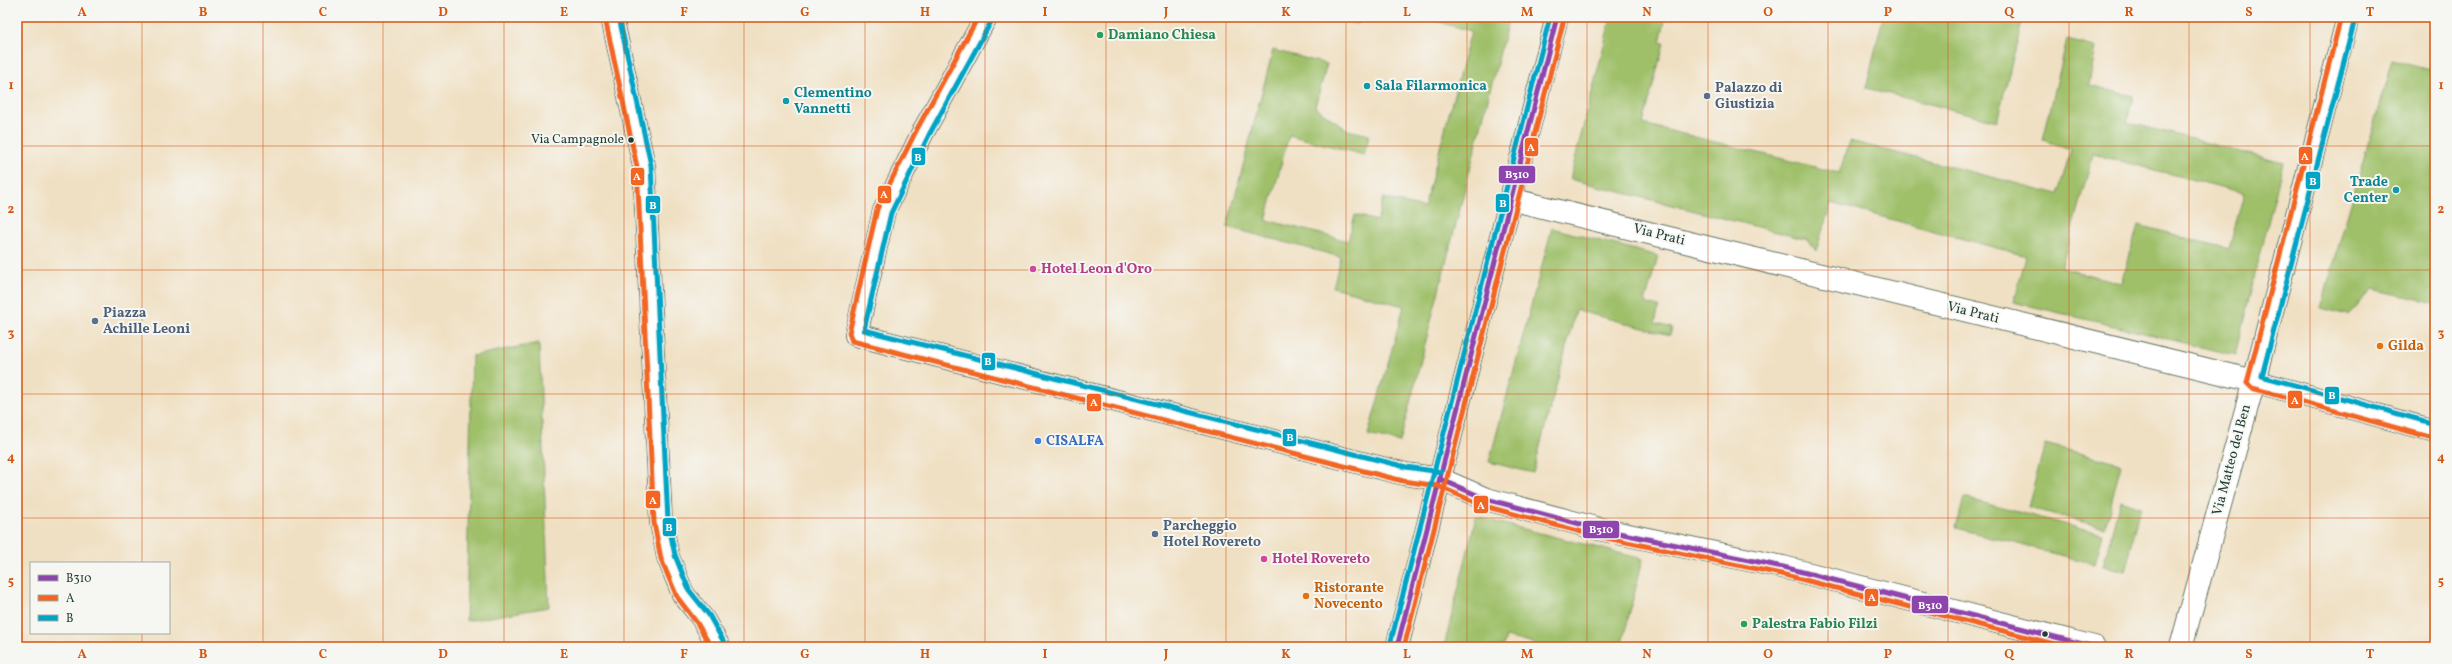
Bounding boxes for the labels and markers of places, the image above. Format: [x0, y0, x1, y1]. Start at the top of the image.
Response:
place label: Damiano Chiesa [1108, 26, 1216, 45]
marker: Damiano Chiesa [1095, 30, 1105, 40]
place label: Sala Filarmonica [1375, 77, 1487, 96]
place label: Palazzo di Giustizia [1715, 79, 1783, 114]
marker: Sala Filarmonica [1362, 81, 1372, 91]
place label: Clementino Vannetti [794, 84, 872, 119]
marker: Palazzo di Giustizia [1702, 91, 1712, 101]
marker: Clementino Vannetti [781, 96, 791, 106]
place label: Via Campagnole [531, 131, 624, 149]
marker: Via Campagnole [626, 135, 636, 145]
place label: Trade Center [2344, 173, 2388, 208]
marker: Trade Center [2391, 185, 2401, 195]
place label: Hotel Leon d'Oro [1041, 260, 1152, 279]
marker: Hotel Leon d'Oro [1028, 264, 1038, 274]
place label: Piazza Achille Leoni [103, 304, 190, 339]
marker: Piazza Achille Leoni [90, 316, 100, 326]
place label: Gilda [2388, 337, 2424, 356]
marker: Gilda [2375, 341, 2385, 351]
place label: CISALFA [1046, 432, 1104, 451]
marker: CISALFA [1033, 436, 1043, 446]
place label: Parcheggio Hotel Rovereto [1163, 517, 1261, 552]
marker: Parcheggio Hotel Rovereto [1150, 529, 1160, 539]
place label: Hotel Rovereto [1272, 550, 1370, 569]
marker: Hotel Rovereto [1259, 554, 1269, 564]
place label: Ristorante Novecento [1314, 579, 1384, 614]
marker: Ristorante Novecento [1301, 591, 1311, 601]
place label: Palestra Fabio Filzi [1752, 615, 1878, 634]
marker: Palestra Fabio Filzi [1739, 619, 1749, 629]
unlabelled marker [2040, 629, 2050, 639]

